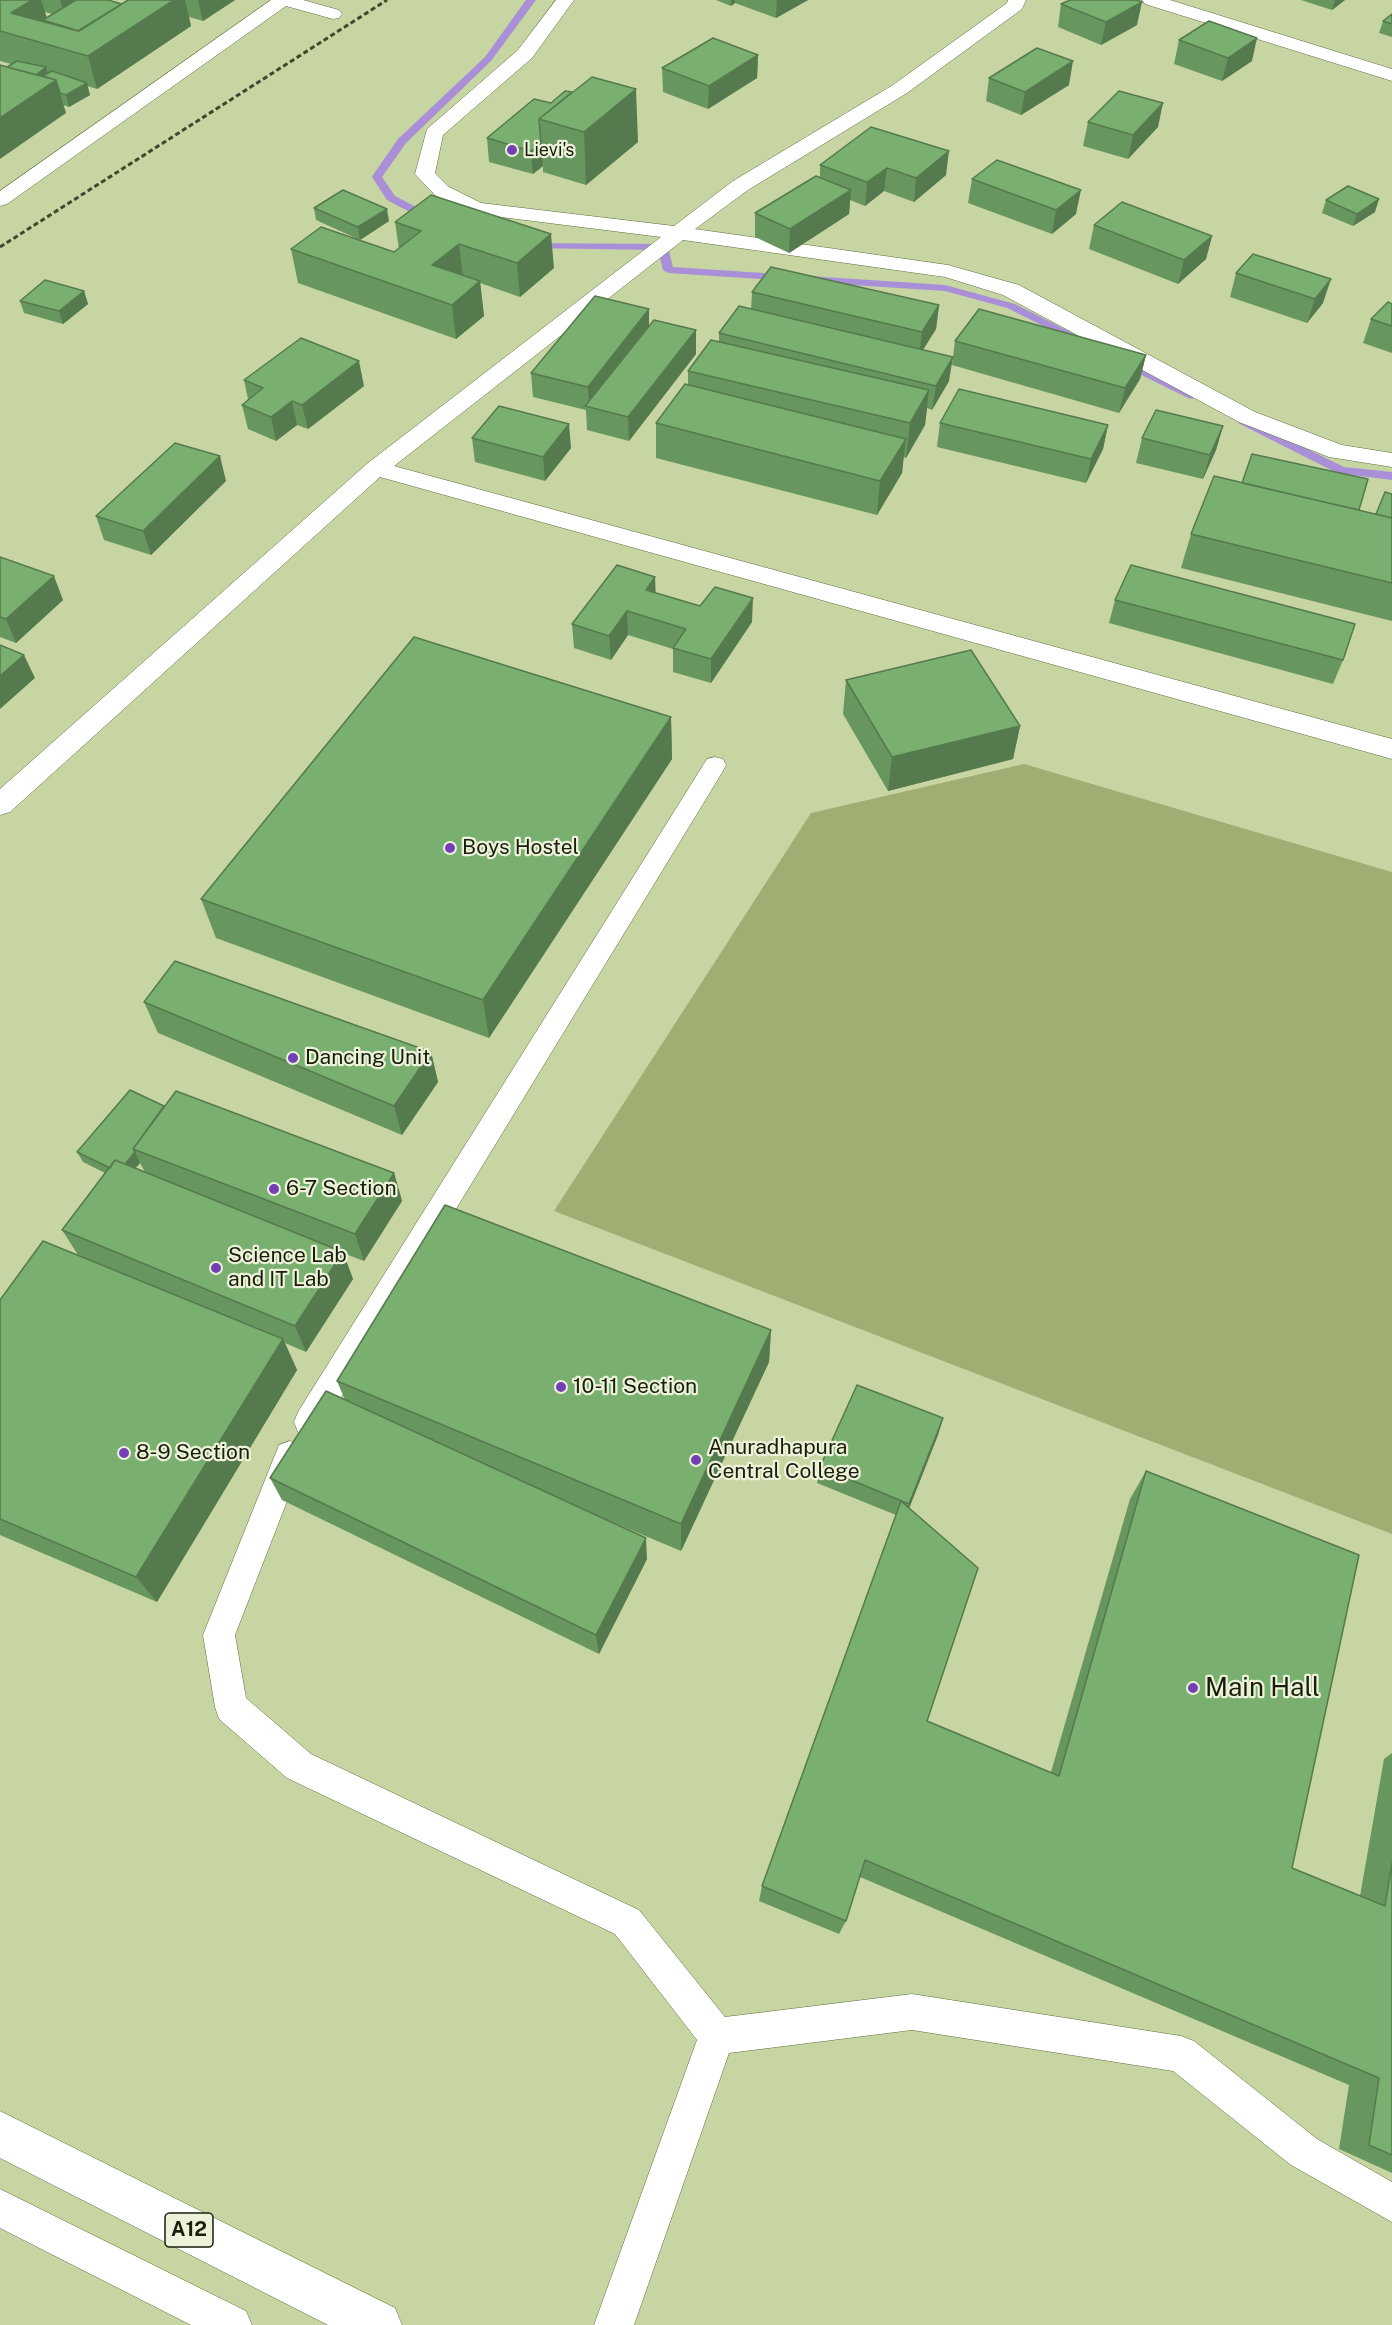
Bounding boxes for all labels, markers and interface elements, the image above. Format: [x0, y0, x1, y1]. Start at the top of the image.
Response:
place label: Lievi's [524, 139, 574, 161]
marker: Lievi's [505, 143, 519, 157]
place label: Boys Hostel [462, 835, 579, 861]
marker: Boys Hostel [443, 841, 457, 855]
place label: Dancing Unit [305, 1045, 430, 1071]
marker: Dancing Unit [286, 1051, 300, 1065]
place label: 6-7 Section [286, 1176, 397, 1202]
marker: 6-7 Section [267, 1182, 281, 1196]
place label: Science Lab and IT Lab [228, 1243, 347, 1293]
marker: Science Lab and IT Lab [209, 1261, 223, 1275]
place label: 10-11 Section [573, 1374, 697, 1400]
marker: 10-11 Section [554, 1380, 568, 1394]
place label: Anuradhapura Central College [708, 1435, 860, 1485]
place label: 8-9 Section [136, 1440, 250, 1466]
marker: 8-9 Section [117, 1446, 131, 1460]
marker: Anuradhapura Central College [689, 1453, 703, 1467]
place label: Main Hall [1205, 1672, 1320, 1704]
marker: Main Hall [1186, 1681, 1200, 1695]
road number: A12 [165, 2213, 213, 2247]

